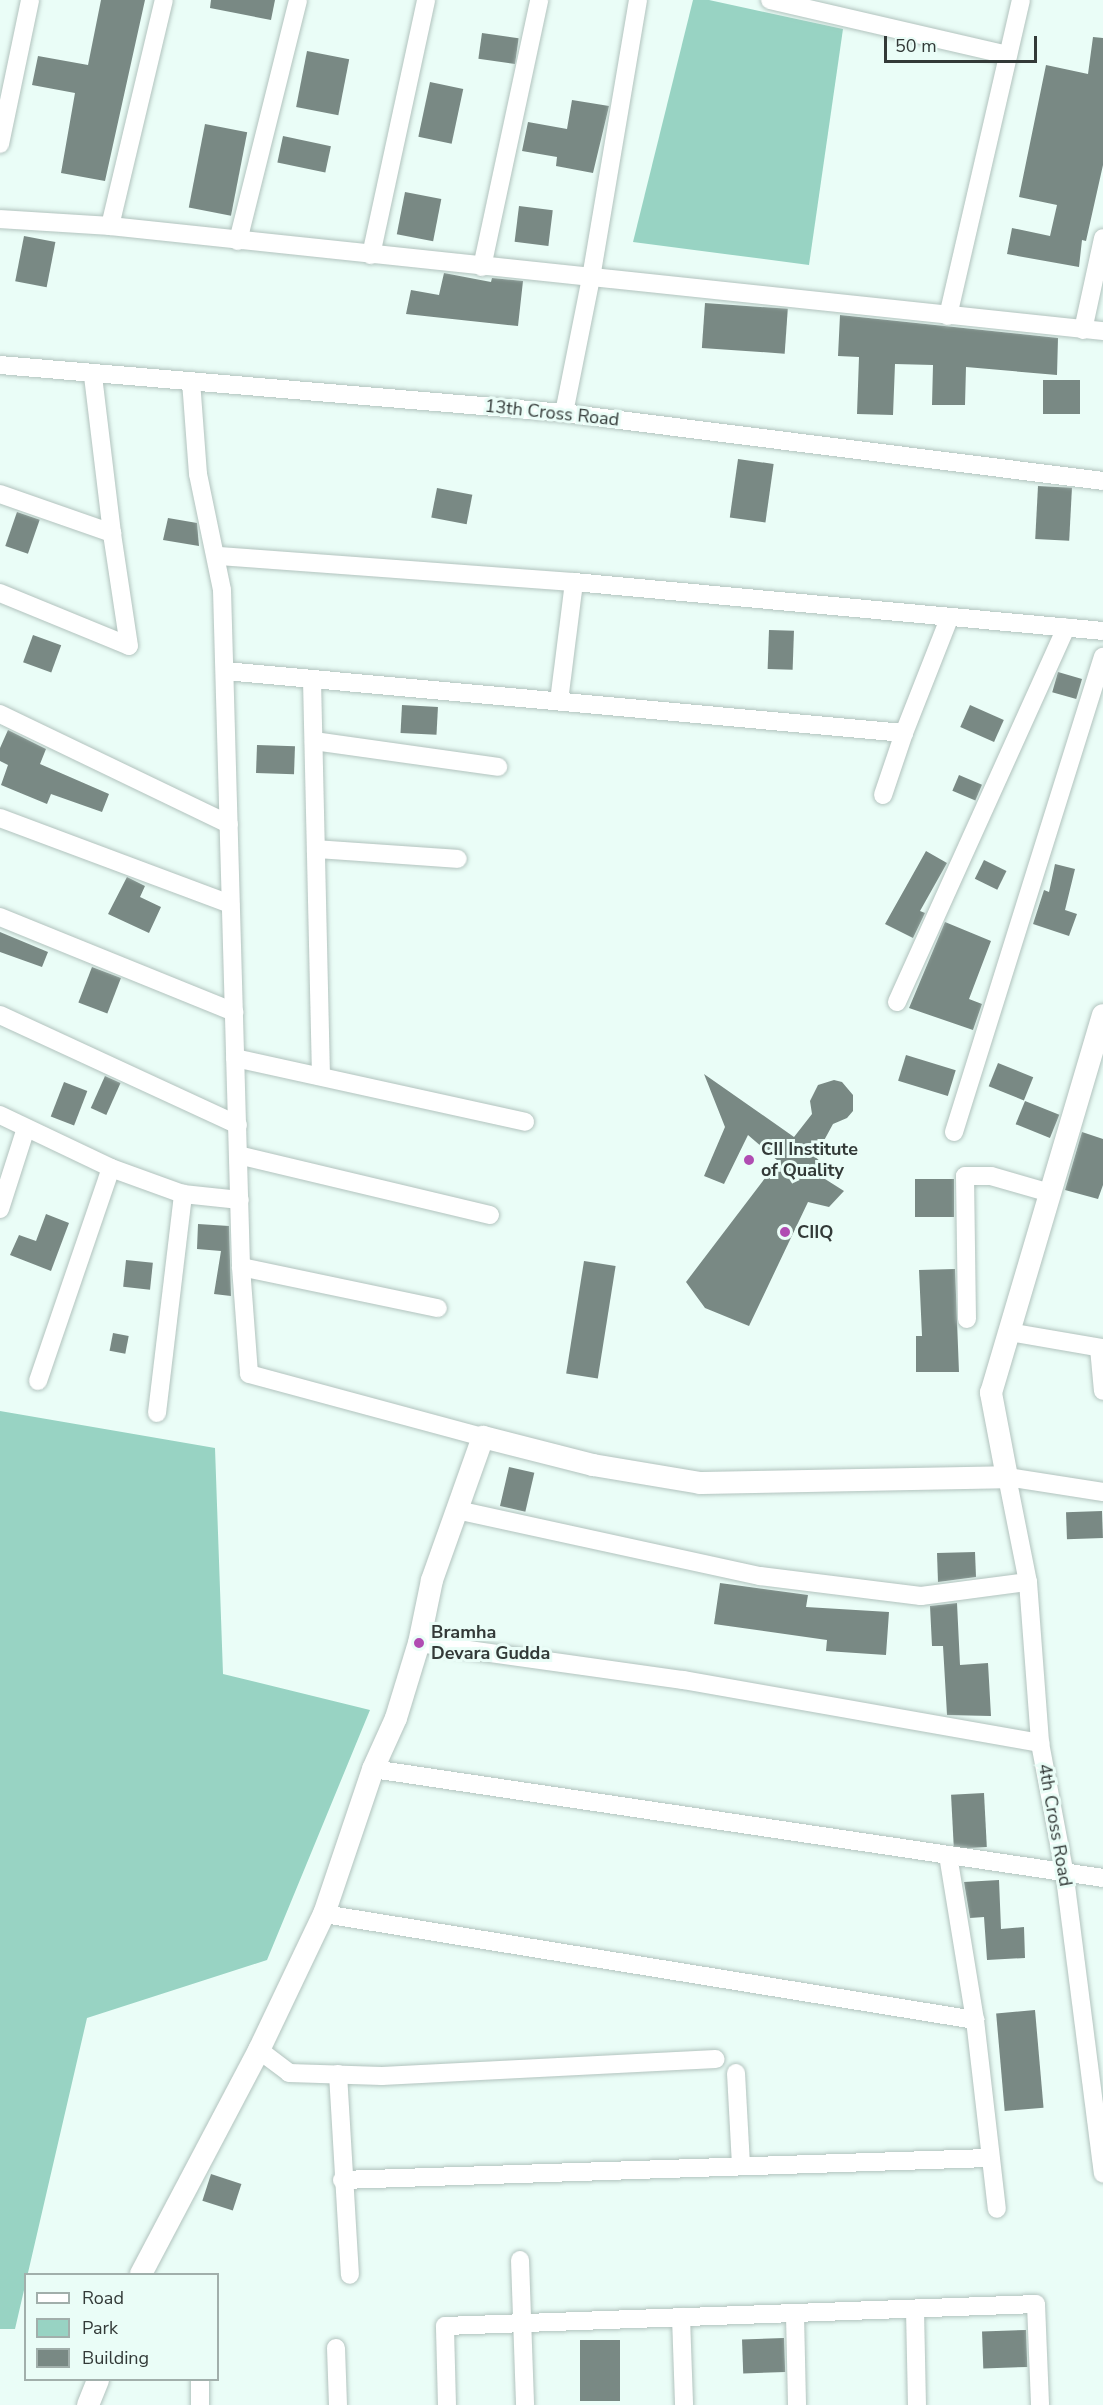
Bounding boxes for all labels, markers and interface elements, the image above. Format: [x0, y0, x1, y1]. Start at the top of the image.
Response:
scale bar [887, 24, 1040, 62]
text: 50 m [895, 34, 937, 58]
street label: 13th Cross Road [484, 395, 620, 431]
place label: CII Institute of Quality [761, 1139, 858, 1182]
marker: CII Institute of Quality [742, 1153, 756, 1167]
place label: CIIQ [797, 1221, 833, 1243]
marker: CIIQ [778, 1225, 792, 1239]
place label: Bramha Devara Gudda [431, 1622, 550, 1664]
marker: Bramha Devara Gudda [412, 1636, 426, 1650]
street label: 4th Cross Road [1034, 1762, 1076, 1888]
legend [24, 2273, 219, 2381]
text: Road [82, 2286, 124, 2310]
text: Park [82, 2316, 118, 2340]
text: Building [82, 2346, 149, 2370]

